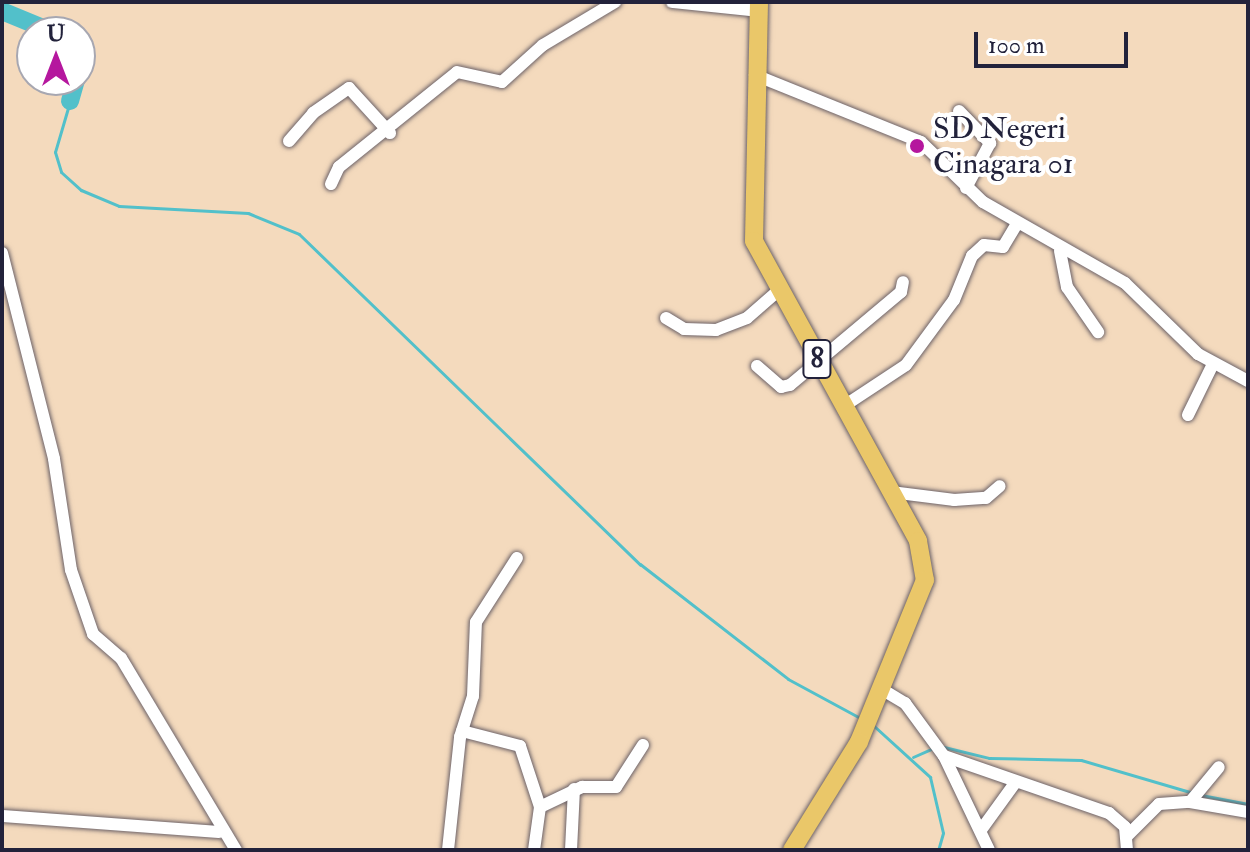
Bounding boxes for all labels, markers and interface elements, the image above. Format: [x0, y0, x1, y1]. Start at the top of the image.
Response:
north arrow [16, 16, 96, 96]
scale bar [978, 16, 1132, 66]
text: U [47, 20, 65, 48]
text: 100 m [988, 30, 1045, 61]
place label: SD Negeri Cinagara 01 [933, 111, 1073, 182]
marker: SD Negeri Cinagara 01 [908, 137, 926, 155]
road number: 8 [801, 335, 833, 383]

